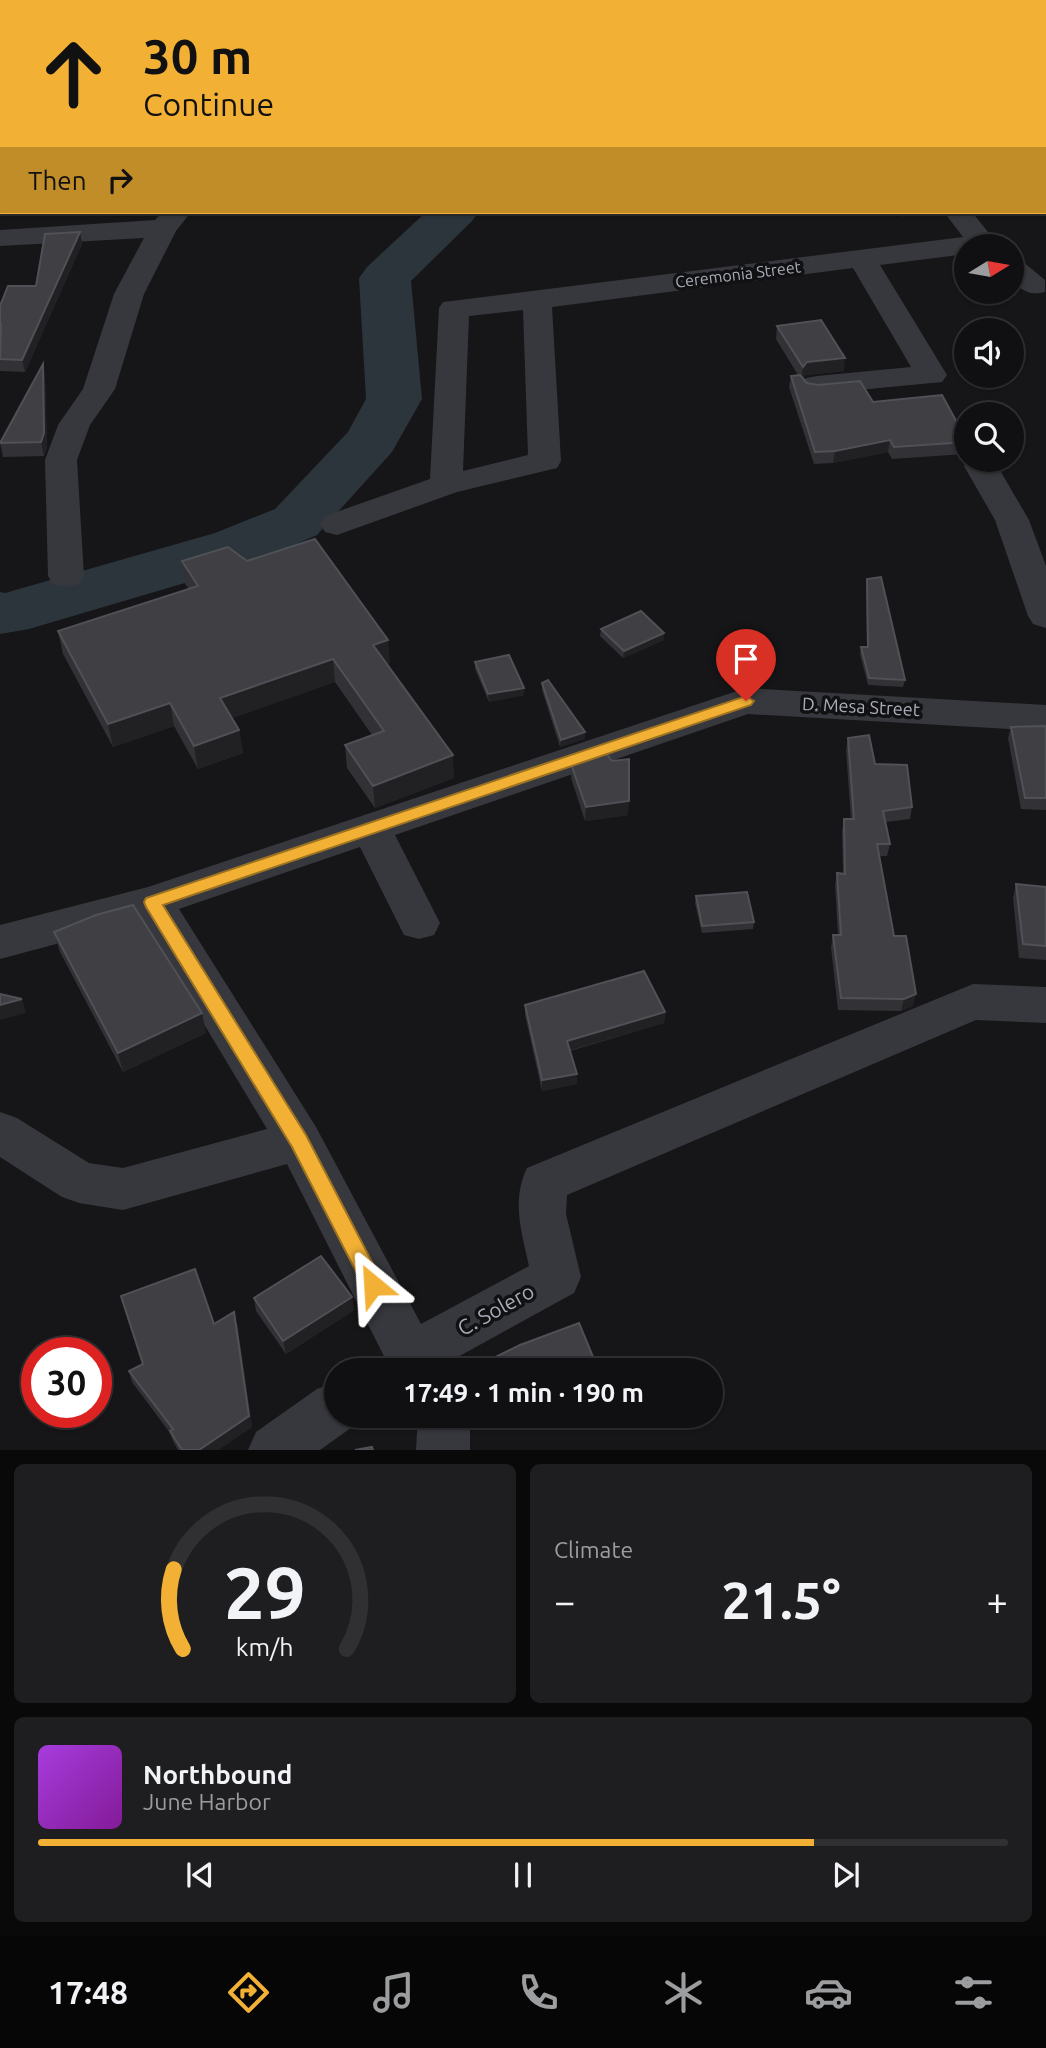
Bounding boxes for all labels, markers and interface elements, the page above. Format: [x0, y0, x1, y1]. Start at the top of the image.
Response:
icon: ahead [28, 28, 119, 119]
text: 30 m [143, 28, 252, 83]
text: Continue [143, 86, 274, 122]
icon: right [101, 161, 139, 199]
text: Then [28, 166, 87, 195]
north arrow [954, 234, 1024, 304]
map controls [954, 234, 1024, 472]
street label: Ceremonia Street [674, 257, 802, 291]
button: sound [954, 318, 1024, 388]
button: search [954, 402, 1024, 472]
pin [716, 629, 776, 701]
icon: arrive [727, 640, 765, 678]
street label: D. Mesa Street [802, 693, 920, 719]
position arrow [336, 1248, 410, 1322]
street label: C. Solero [453, 1278, 538, 1340]
speed limit sign: 30 [21, 1337, 112, 1428]
text: 17:49 · 1 min · 190 m [403, 1378, 644, 1407]
text: Climate [554, 1537, 633, 1562]
text: 29 [224, 1552, 306, 1634]
text: 21.5° [721, 1571, 841, 1629]
text: − [554, 1580, 575, 1622]
text: + [987, 1580, 1008, 1622]
text: km/h [236, 1633, 294, 1661]
text: Northbound [143, 1760, 292, 1789]
text: June Harbor [143, 1789, 271, 1814]
icon: previous [181, 1856, 219, 1894]
icon: pause [504, 1856, 542, 1894]
icon: next [827, 1856, 865, 1894]
icon: directions [224, 1968, 273, 2017]
icon: music [369, 1968, 418, 2017]
icon: phone [514, 1968, 563, 2017]
icon: climate [659, 1968, 708, 2017]
icon: car [804, 1968, 853, 2017]
icon: filters [949, 1968, 998, 2017]
text: 17:48 [48, 1974, 128, 2010]

